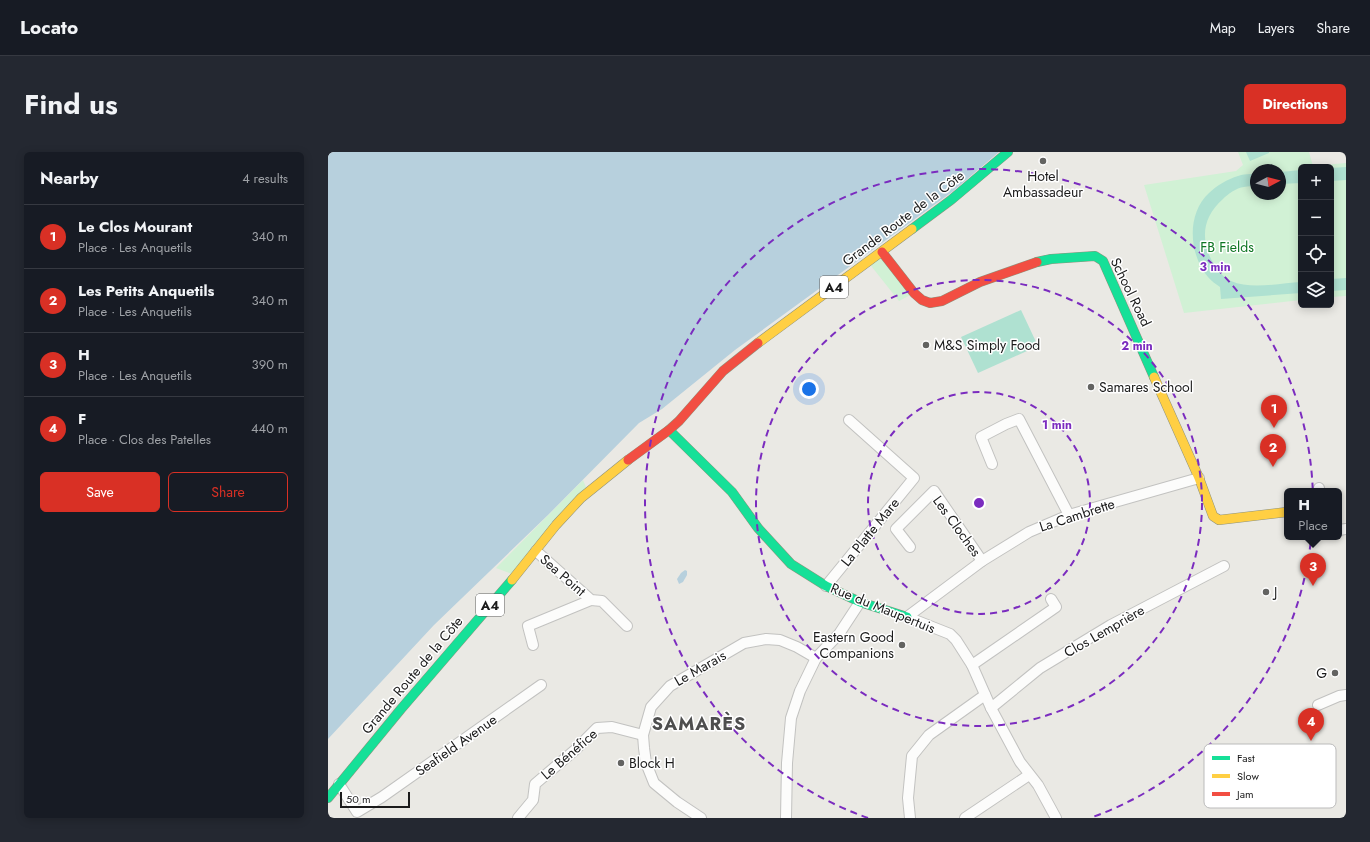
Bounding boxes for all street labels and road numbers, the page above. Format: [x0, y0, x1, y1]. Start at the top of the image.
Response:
street label: Grande Route de la Côte [838, 165, 968, 271]
street label: School Road [1106, 254, 1156, 330]
road number: A4 [820, 276, 848, 298]
street label: Les Cloches [928, 492, 986, 561]
street label: La Cambrette [1037, 493, 1117, 537]
street label: La Platte Mare [836, 494, 904, 570]
street label: Sea Point [536, 549, 591, 601]
street label: Rue du Maupertuis [828, 578, 939, 638]
road number: A4 [476, 594, 504, 616]
street label: Clos Lemprière [1060, 600, 1148, 662]
street label: Grande Route de la Côte [357, 612, 467, 738]
street label: Le Marais [670, 645, 730, 691]
street label: Seafield Avenue [411, 709, 501, 781]
street label: Le Bénéfice [536, 724, 602, 784]

